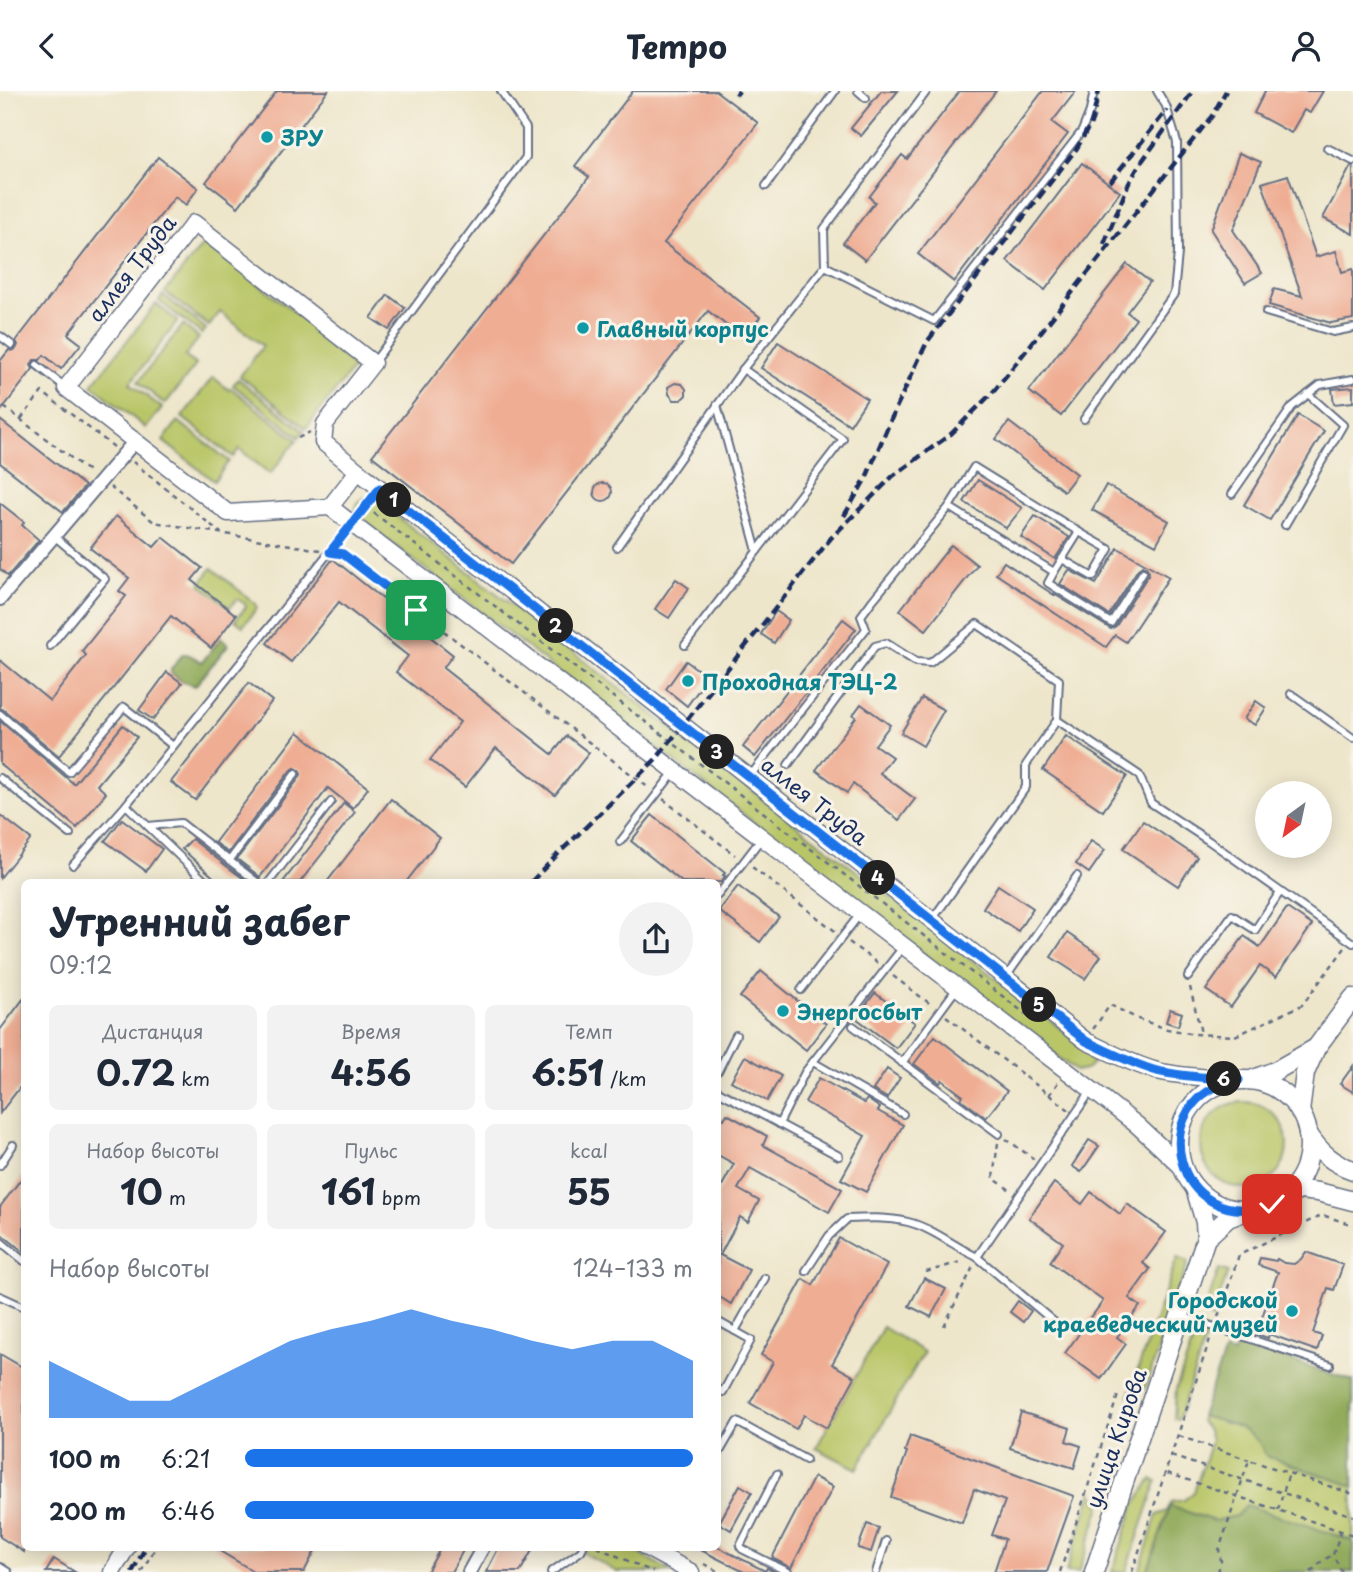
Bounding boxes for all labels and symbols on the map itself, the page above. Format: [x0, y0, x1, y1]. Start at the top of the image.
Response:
place label: ЗРУ [280, 121, 324, 153]
marker: ЗРУ [259, 129, 275, 145]
street label: аллея Труда [79, 208, 183, 328]
place label: Главный корпус [597, 312, 769, 344]
marker: Главный корпус [575, 320, 591, 336]
pin: 1 [376, 483, 412, 517]
pin [386, 580, 446, 640]
pin: 2 [538, 609, 574, 643]
place label: Проходная ТЭЦ-2 [702, 665, 898, 697]
marker: Проходная ТЭЦ-2 [680, 673, 696, 689]
pin: 3 [700, 735, 734, 769]
street label: аллея Труда [755, 748, 875, 852]
north arrow [1255, 781, 1332, 857]
pin: 4 [860, 861, 896, 895]
pin: 5 [1021, 988, 1056, 1023]
place label: Энергосбыт [797, 995, 923, 1027]
marker: Энергосбыт [775, 1003, 791, 1019]
pin: 6 [1206, 1061, 1242, 1097]
pin [1242, 1174, 1302, 1234]
place label: Городской краеведческий музей [1043, 1283, 1278, 1339]
marker: Городской краеведческий музей [1284, 1303, 1300, 1319]
street label: улица Кирова [1076, 1364, 1154, 1512]

